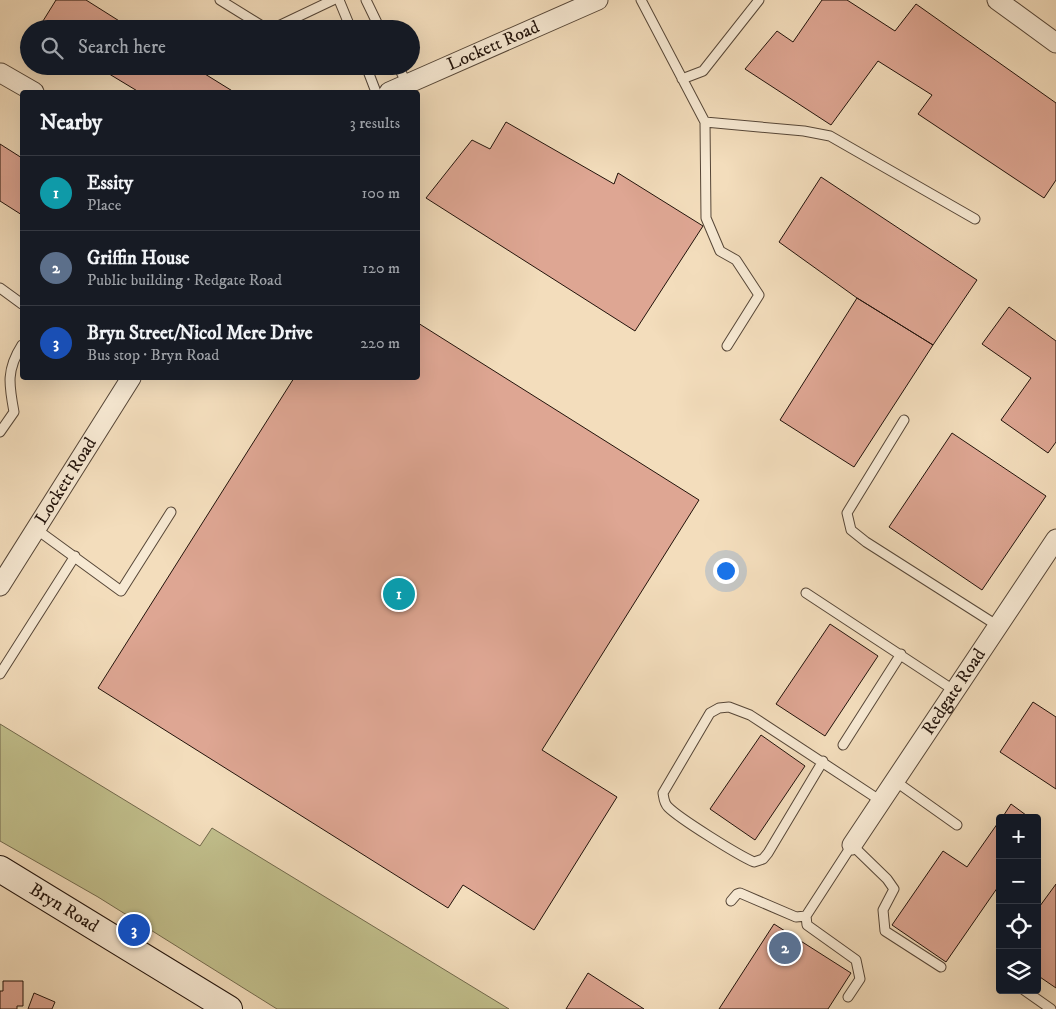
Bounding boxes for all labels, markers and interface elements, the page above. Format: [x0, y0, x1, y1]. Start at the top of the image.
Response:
street label: Lockett Road [444, 16, 543, 76]
search box [20, 20, 420, 75]
icon: search [38, 34, 66, 62]
text: Search here [78, 36, 166, 59]
text: Nearby [40, 110, 102, 136]
text: 3 results [350, 113, 400, 133]
text: Essity [87, 172, 133, 195]
text: 1 [53, 183, 59, 203]
text: 100 m [362, 183, 400, 203]
text: Place [87, 195, 121, 215]
text: Griffin House [87, 247, 189, 270]
text: 2 [52, 258, 60, 278]
text: 120 m [362, 258, 400, 278]
text: Public building · Redgate Road [87, 270, 282, 290]
text: Bryn Street/Nicol Mere Drive [87, 322, 313, 345]
text: 3 [53, 333, 59, 353]
text: 220 m [360, 333, 400, 353]
text: Bus stop · Bryn Road [87, 345, 219, 365]
street label: Lockett Road [31, 434, 102, 529]
your location [713, 558, 739, 584]
pin: 1 [383, 575, 415, 613]
street label: Redgate Road [917, 645, 991, 739]
map controls [996, 814, 1041, 994]
button: + [996, 814, 1041, 859]
button: − [996, 859, 1041, 904]
street label: Bryn Road [25, 879, 103, 938]
button: locate [996, 904, 1041, 949]
pin: 3 [118, 911, 150, 949]
pin: 2 [769, 929, 801, 967]
button: layers [996, 949, 1041, 994]

